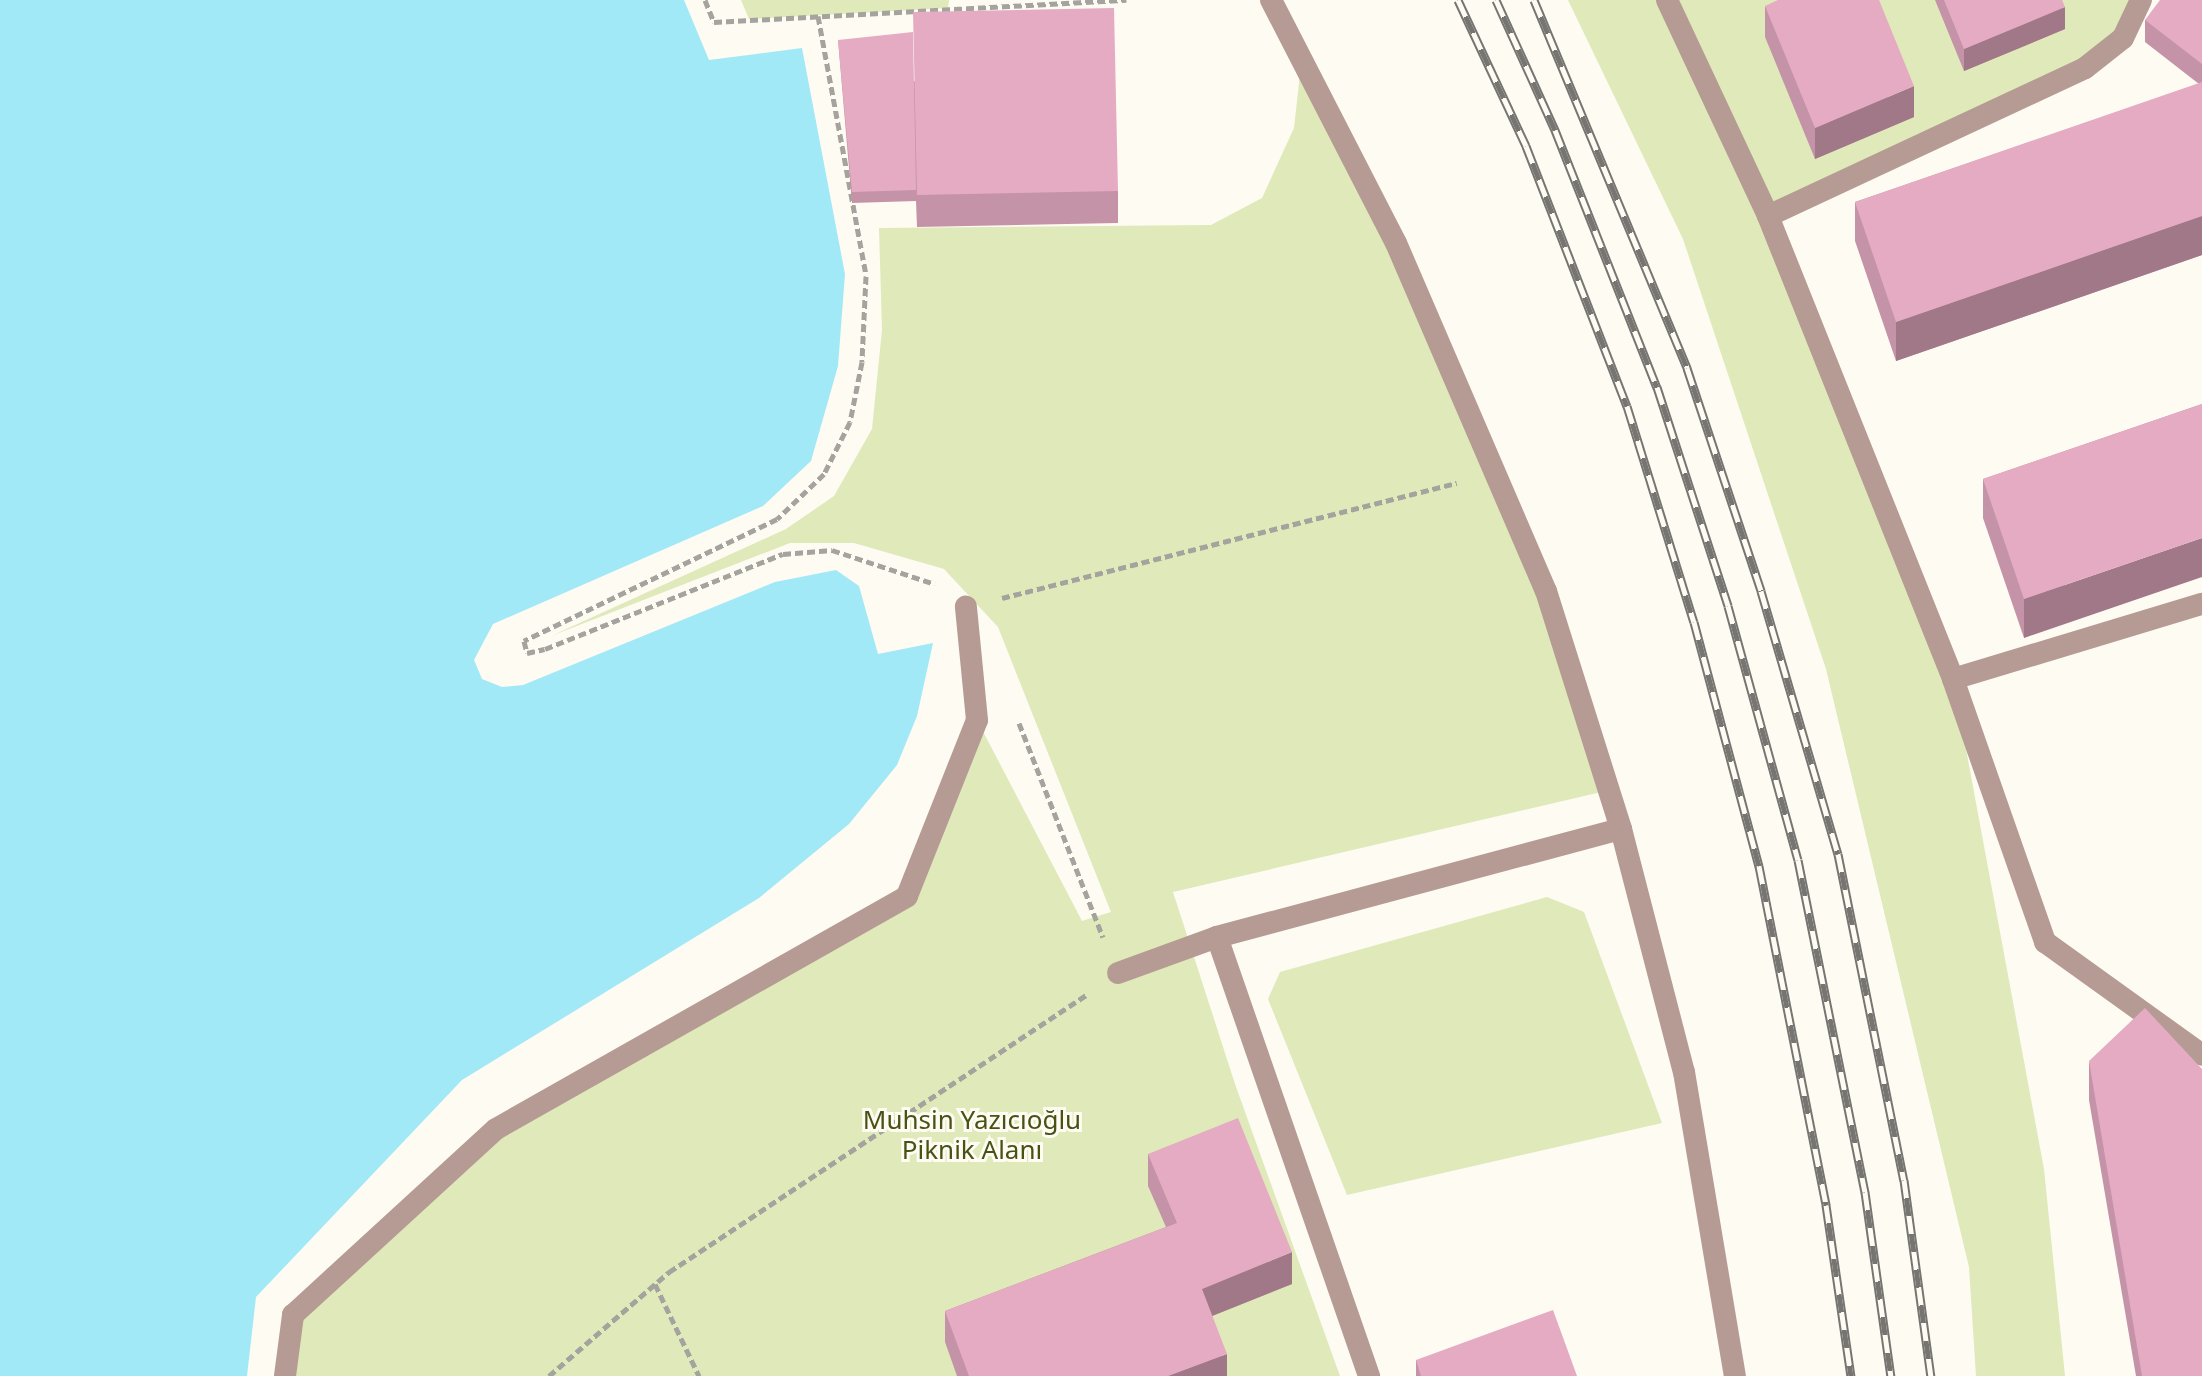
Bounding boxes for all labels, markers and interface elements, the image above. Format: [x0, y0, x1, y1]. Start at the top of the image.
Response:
park label: Muhsin Yazıcıoğlu Piknik Alanı [863, 1104, 1081, 1166]

